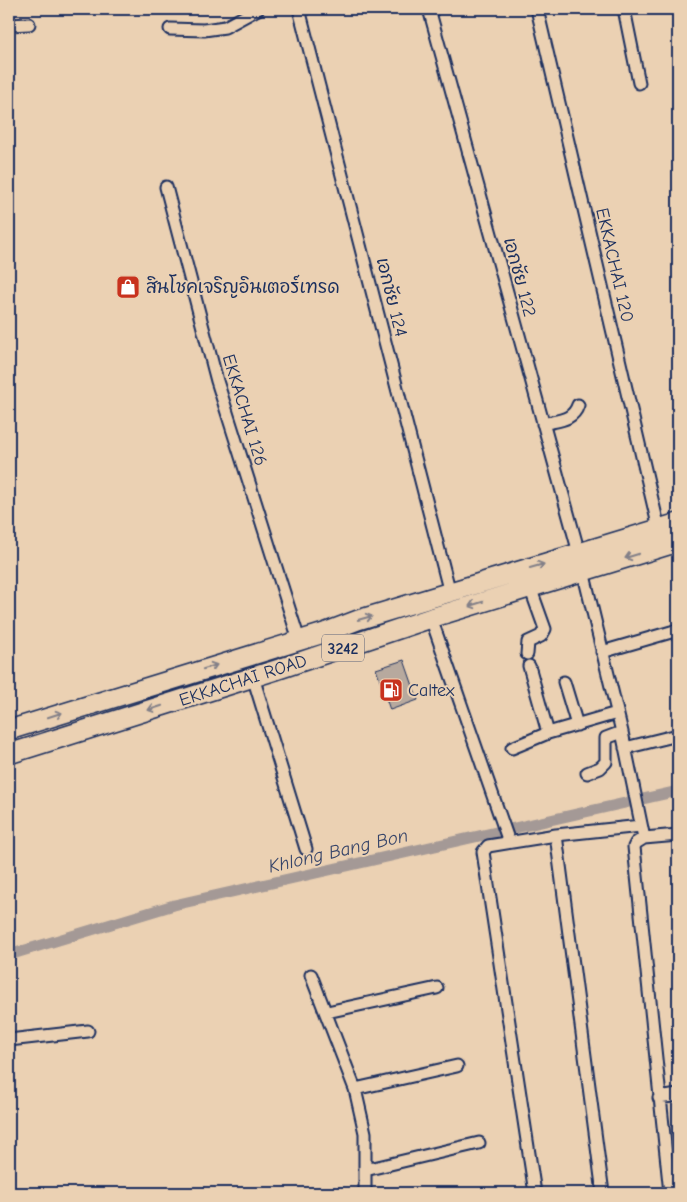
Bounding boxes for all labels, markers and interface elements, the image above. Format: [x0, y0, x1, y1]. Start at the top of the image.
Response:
street label: EKKACHAI 120 [591, 206, 638, 324]
street label: เอกชัย 122 [499, 235, 541, 319]
street label: เอกชัย 124 [372, 255, 412, 339]
shop icon: สินโชคเจริญอินเตอร์เทรด [115, 274, 141, 300]
place label: สินโชคเจริญอินเตอร์เทรด [146, 274, 340, 298]
street label: EKKACHAI 126 [218, 352, 271, 468]
one-way arrow [624, 552, 640, 562]
one-way arrow [529, 560, 545, 570]
one-way arrow [469, 600, 485, 609]
one-way arrow [357, 612, 373, 622]
road number: 3242 [322, 634, 364, 661]
street label: EKKACHAI ROAD [177, 650, 310, 711]
one-way arrow [202, 662, 218, 672]
fuel station icon: Caltex [378, 677, 404, 703]
place label: Caltex [408, 680, 455, 701]
one-way arrow [148, 703, 164, 713]
one-way arrow [47, 710, 63, 720]
water label: Khlong Bang Bon [266, 824, 410, 878]

